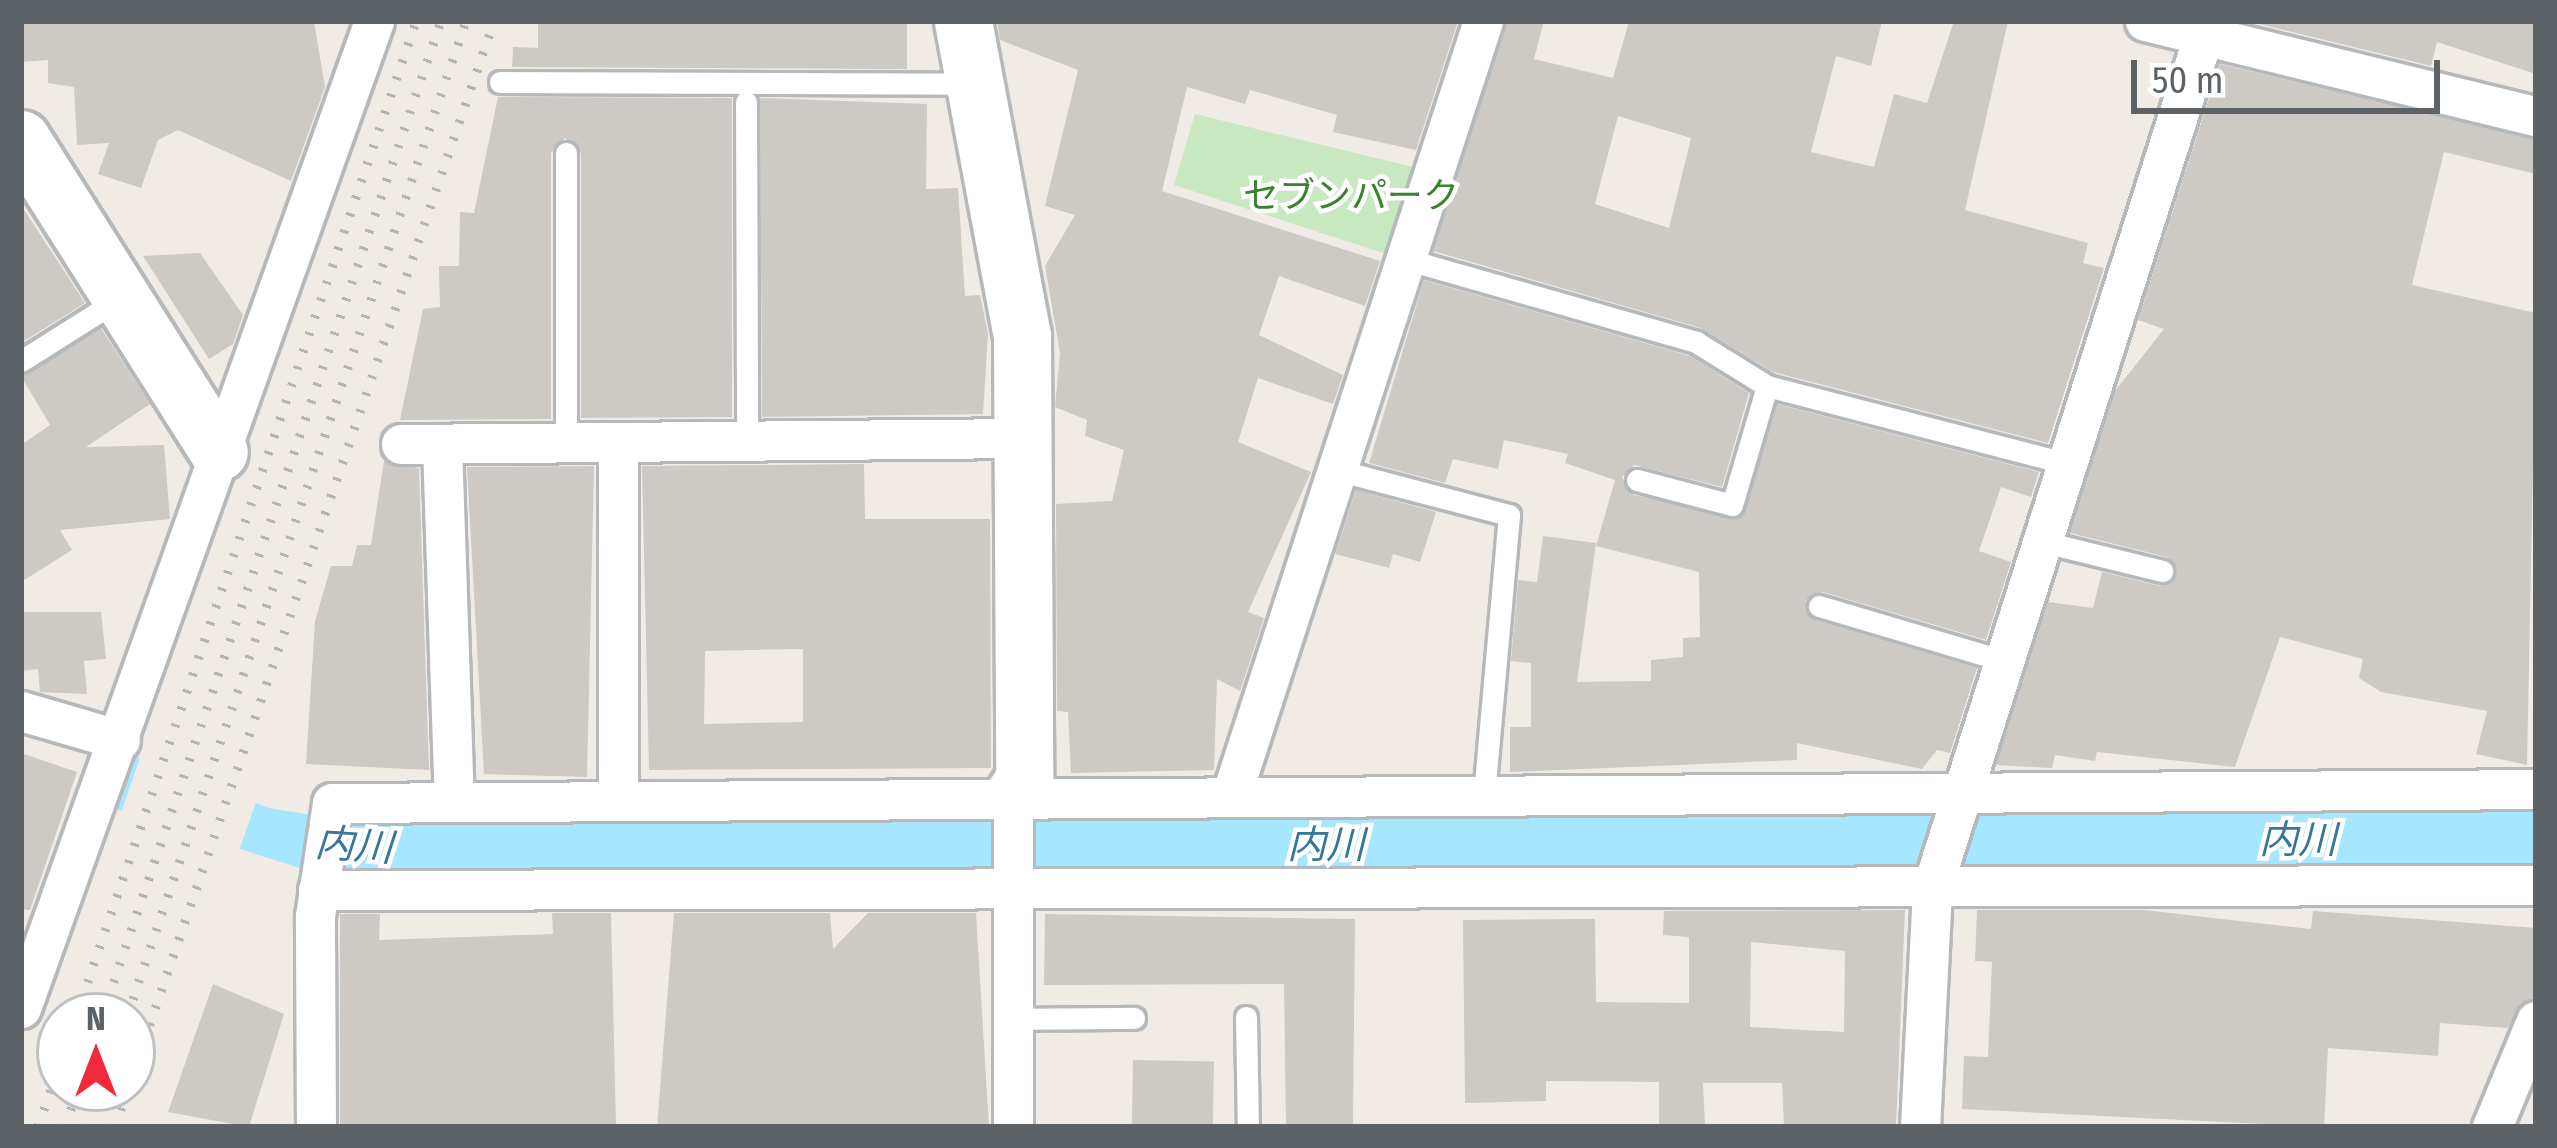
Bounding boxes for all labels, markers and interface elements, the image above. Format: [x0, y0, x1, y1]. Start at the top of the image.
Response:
scale bar [2137, 36, 2446, 110]
text: 50 m [2152, 59, 2223, 103]
park label: セブンパーク [1243, 175, 1459, 219]
water label: 内川 [2259, 817, 2337, 863]
water label: 内川 [313, 820, 395, 872]
water label: 内川 [1287, 822, 1365, 868]
north arrow [36, 992, 156, 1112]
text: N [86, 999, 106, 1039]

